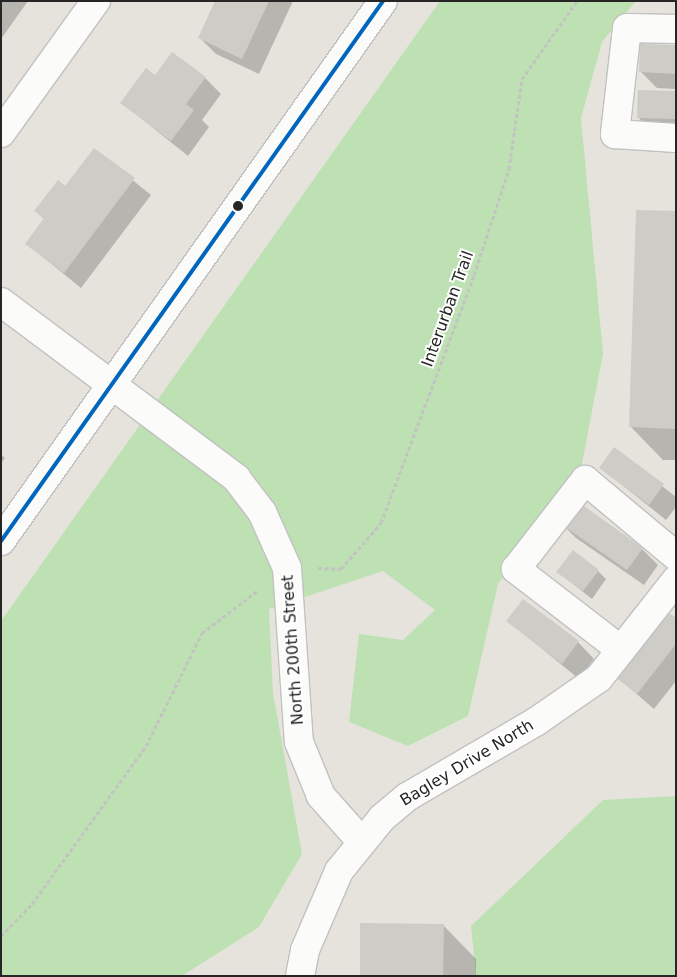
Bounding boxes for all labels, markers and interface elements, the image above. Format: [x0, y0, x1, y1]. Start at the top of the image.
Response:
unlabelled marker [233, 201, 243, 211]
street label: Interurban Trail [418, 248, 478, 370]
street label: North 200th Street [278, 574, 308, 726]
street label: Bagley Drive North [397, 716, 537, 810]

